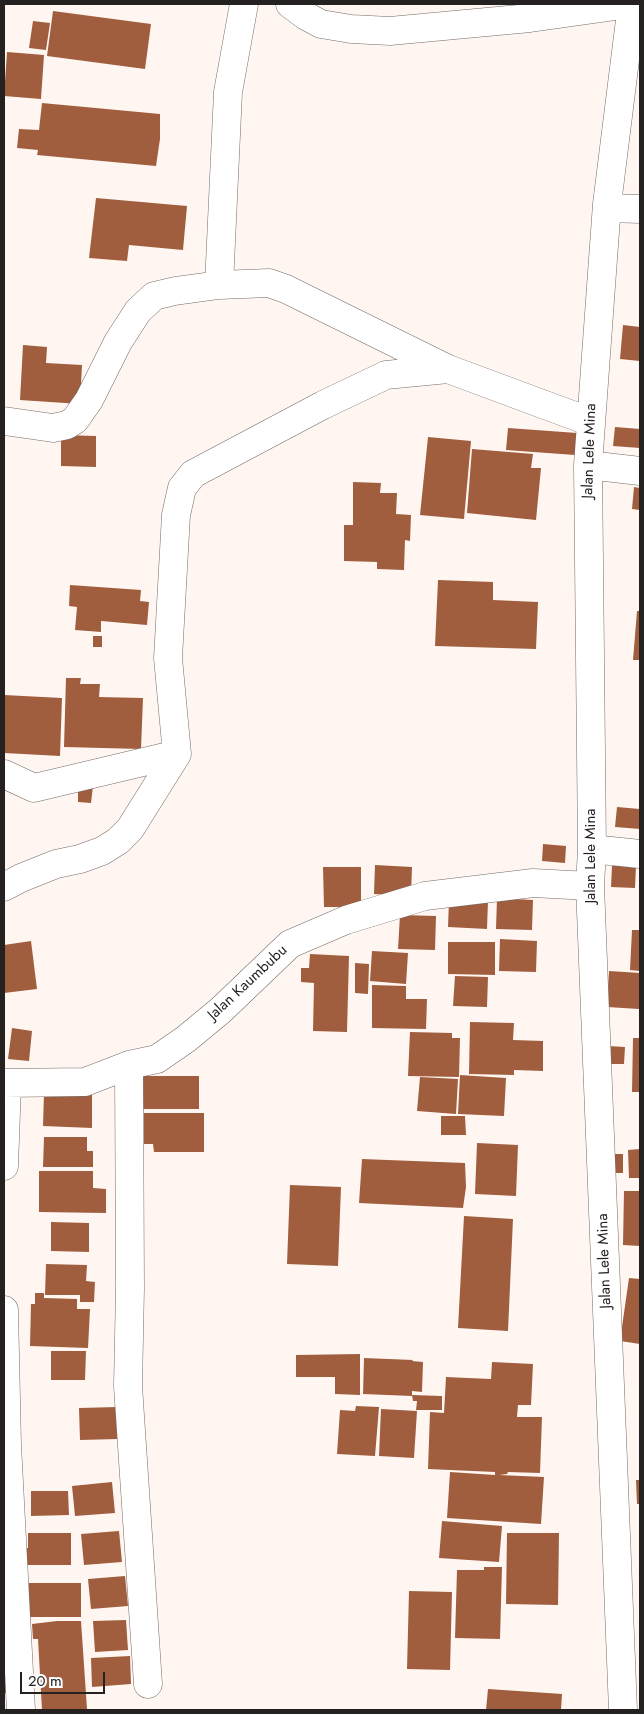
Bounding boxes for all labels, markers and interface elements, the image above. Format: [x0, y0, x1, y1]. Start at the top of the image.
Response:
street label: Jalan Lele Mina [579, 403, 601, 499]
street label: Jalan Lele Mina [582, 808, 600, 904]
street label: Jalan Kaumbubu [205, 942, 291, 1024]
street label: Jalan Lele Mina [594, 1213, 616, 1309]
scale bar [22, 1662, 108, 1694]
text: 20 m [28, 1670, 62, 1692]

